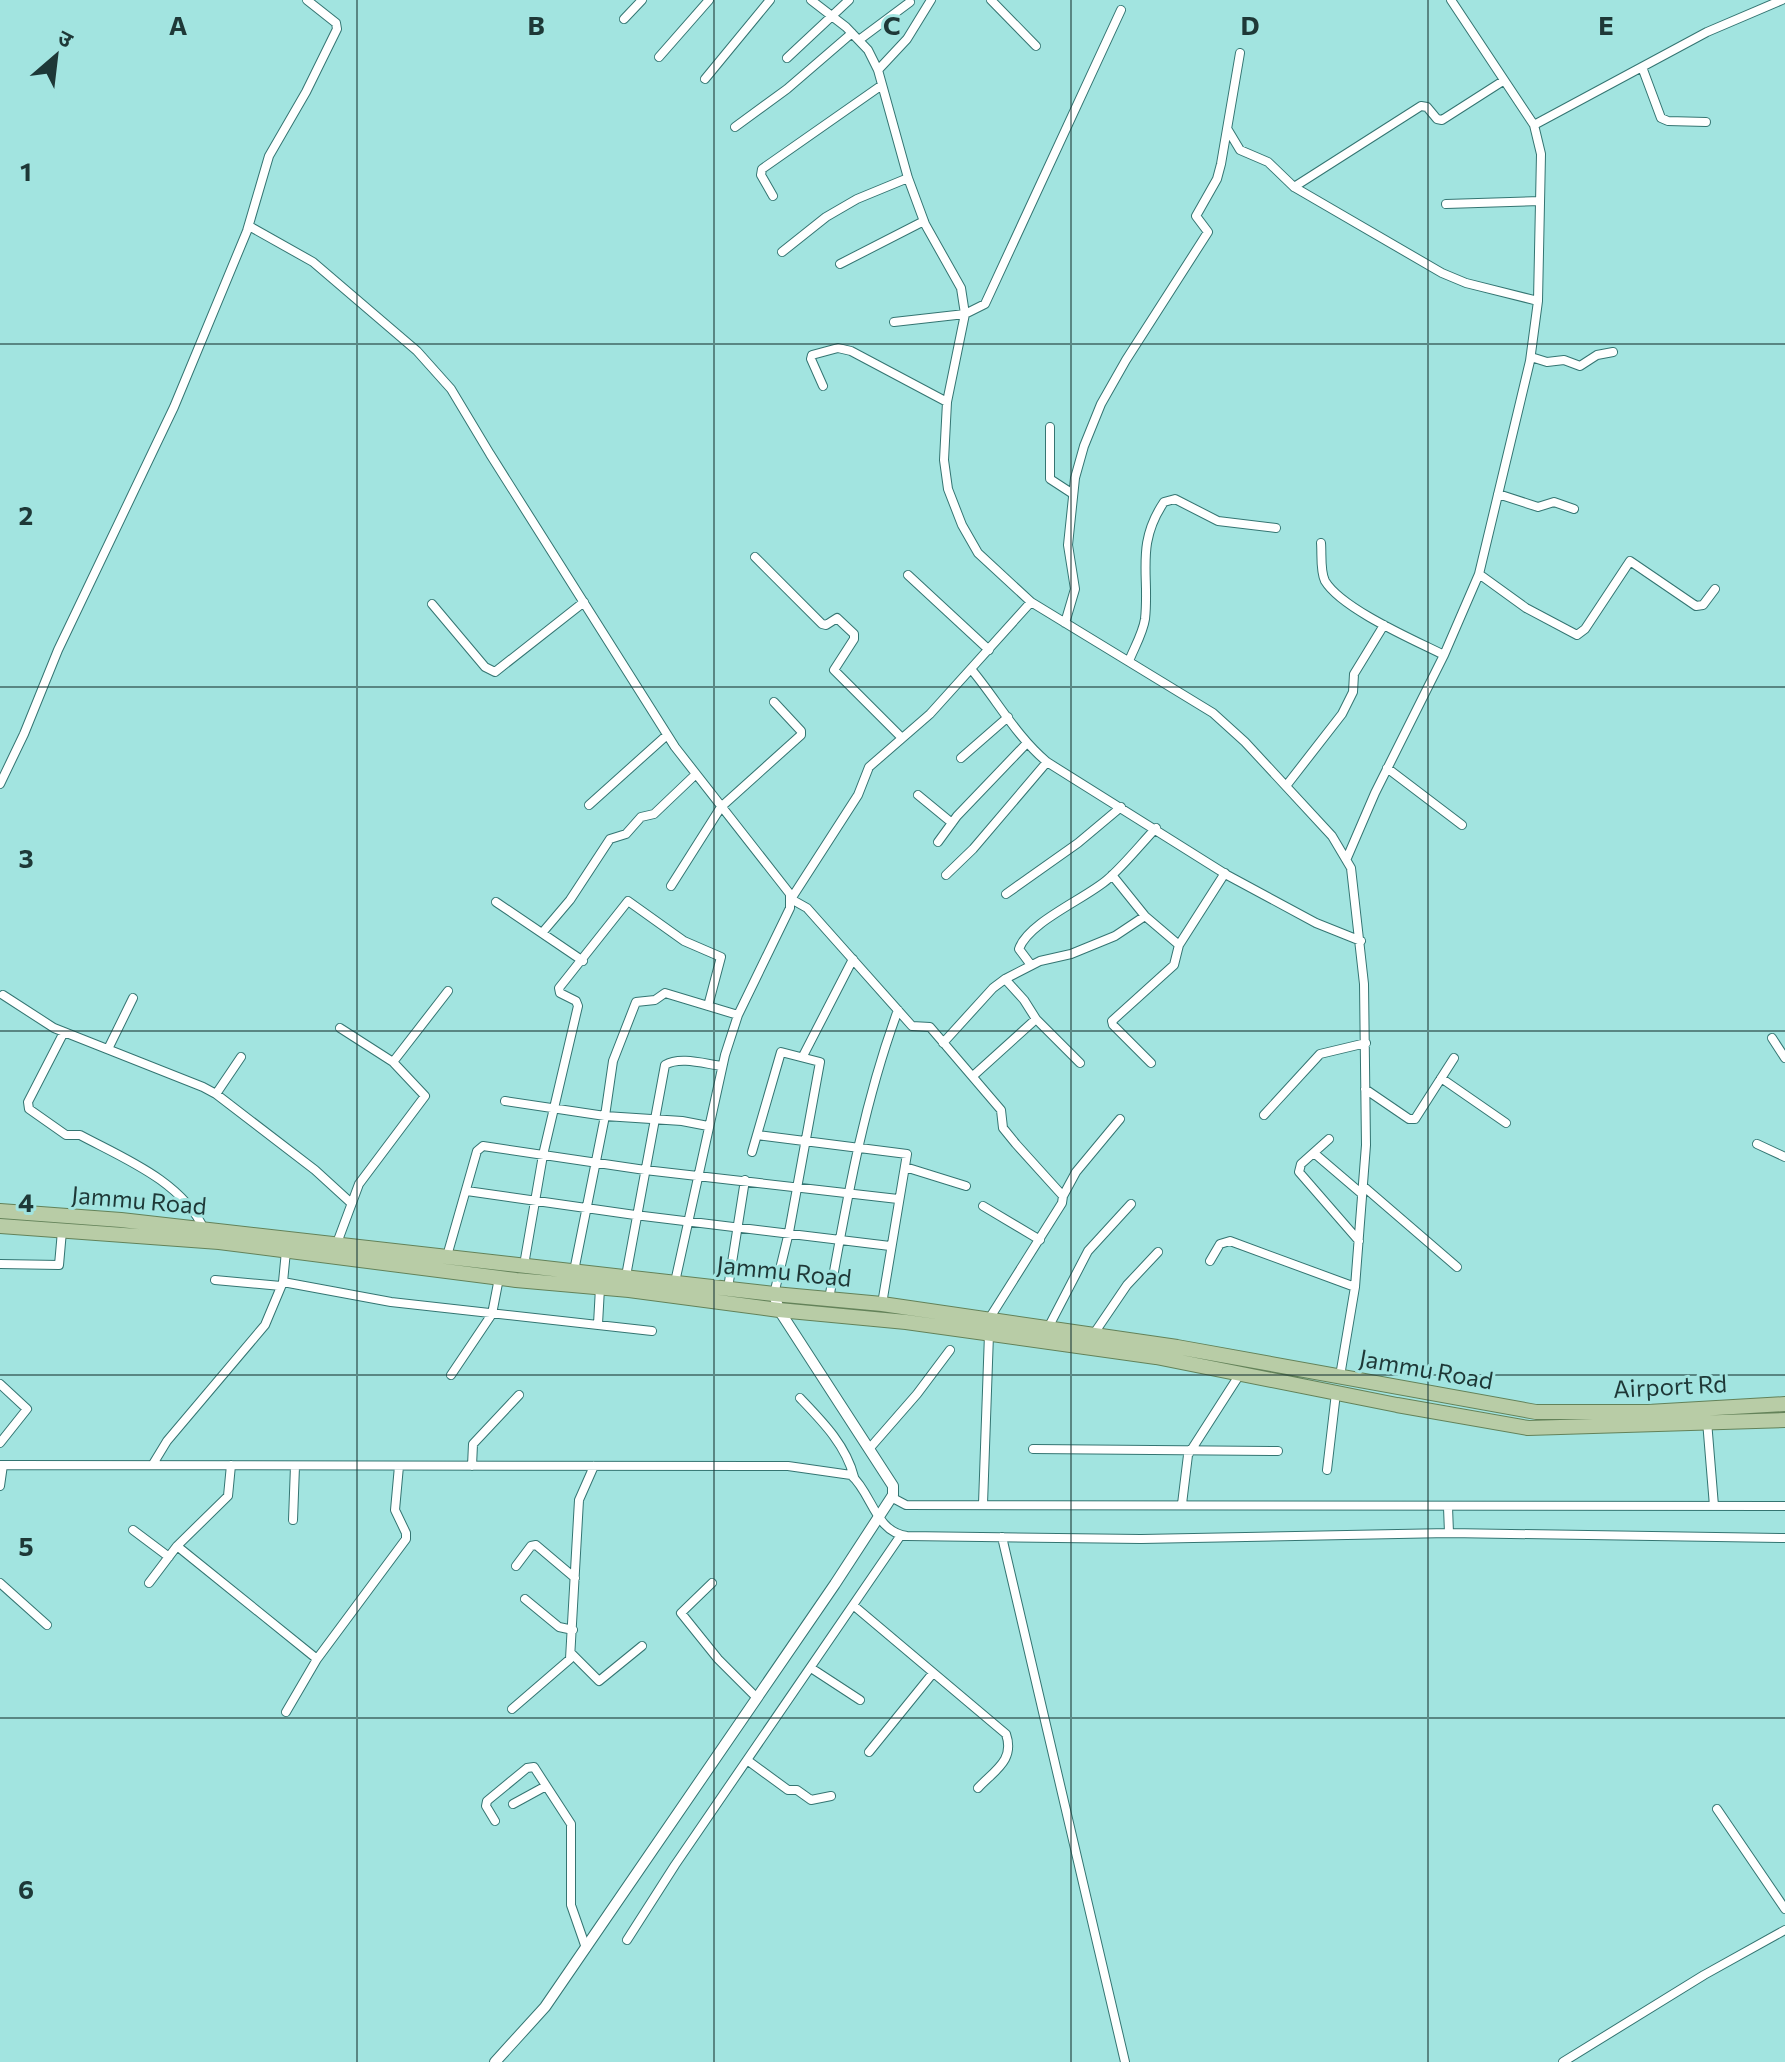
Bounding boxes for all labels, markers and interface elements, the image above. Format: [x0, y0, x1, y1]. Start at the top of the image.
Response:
text: A [169, 9, 188, 40]
text: B [527, 9, 545, 40]
text: C [883, 9, 901, 40]
text: D [1240, 9, 1260, 40]
text: E [1598, 9, 1614, 40]
north arrow [16, 16, 96, 96]
text: उ [54, 23, 79, 53]
text: 1 [20, 155, 32, 186]
text: 2 [19, 499, 33, 530]
text: 3 [18, 842, 34, 873]
street label: Jammu Road [70, 1179, 208, 1220]
text: 4 [18, 1186, 34, 1217]
street label: Jammu Road [715, 1249, 853, 1292]
street label: Jammu Road [1357, 1342, 1495, 1395]
street label: Airport Rd [1612, 1368, 1728, 1403]
text: 5 [18, 1530, 34, 1561]
text: 6 [18, 1873, 34, 1904]

